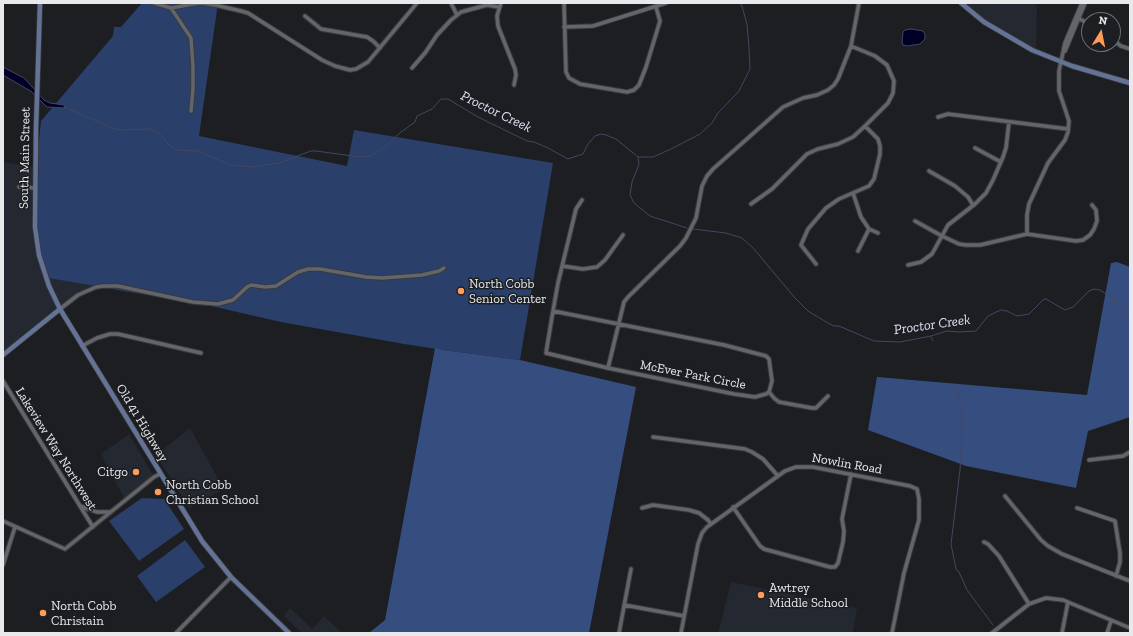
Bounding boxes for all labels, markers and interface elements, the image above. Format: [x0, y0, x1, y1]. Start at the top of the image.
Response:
north arrow [1081, 12, 1121, 52]
text: N [1098, 14, 1108, 28]
water label: Proctor Creek [458, 88, 534, 136]
street label: South Main Street [16, 107, 34, 209]
place label: North Cobb Senior Center [469, 276, 547, 307]
marker: North Cobb Senior Center [456, 286, 466, 296]
water label: Proctor Creek [893, 311, 971, 339]
street label: McEver Park Circle [639, 357, 747, 393]
street label: Old 41 Highway [113, 381, 171, 465]
street label: Lakeview Way Northwest [12, 385, 100, 513]
street label: Nowlin Road [811, 450, 883, 478]
place label: Citgo [97, 464, 128, 480]
marker: Citgo [131, 467, 141, 477]
place label: North Cobb Christian School [166, 477, 259, 508]
marker: North Cobb Christian School [153, 487, 163, 497]
place label: Awtrey Middle School [769, 580, 848, 611]
marker: Awtrey Middle School [756, 590, 766, 600]
place label: North Cobb Christain [51, 598, 116, 629]
marker: North Cobb Christain [38, 608, 48, 618]

